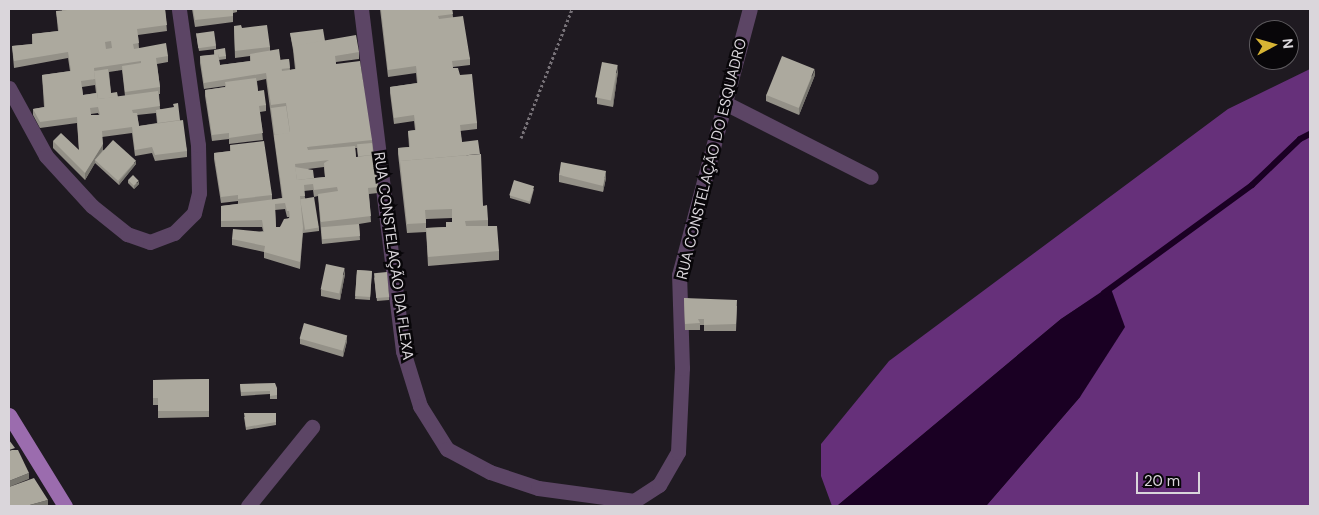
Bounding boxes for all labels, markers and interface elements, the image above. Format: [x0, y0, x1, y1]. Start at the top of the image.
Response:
north arrow [1249, 20, 1299, 70]
street label: RUA CONSTELAÇÃO DO ESQUADRO [673, 37, 751, 281]
text: N [1278, 38, 1297, 50]
street label: RUA CONSTELAÇÃO DA FLEXA [369, 151, 417, 361]
scale bar [1139, 462, 1203, 494]
text: 20 m [1144, 471, 1180, 491]

